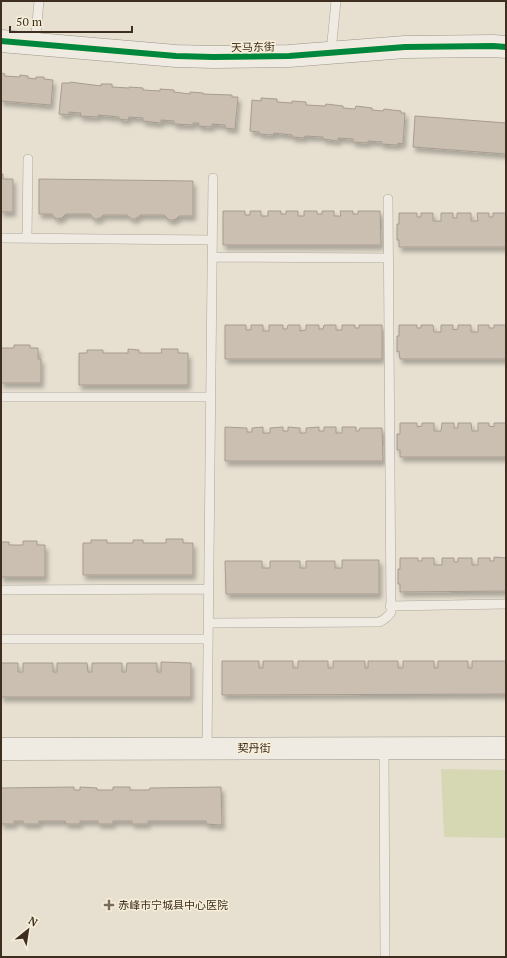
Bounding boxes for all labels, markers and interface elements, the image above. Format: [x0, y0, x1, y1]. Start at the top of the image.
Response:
scale bar [10, 8, 132, 34]
text: 50 m [16, 14, 43, 29]
street label: 天马东街 [231, 40, 275, 54]
street label: 契丹街 [238, 741, 271, 755]
place label: 赤峰市宁城县中心医院 [118, 898, 228, 912]
marker: 赤峰市宁城县中心医院 [103, 899, 115, 911]
north arrow [8, 910, 48, 950]
text: N [26, 913, 41, 930]

